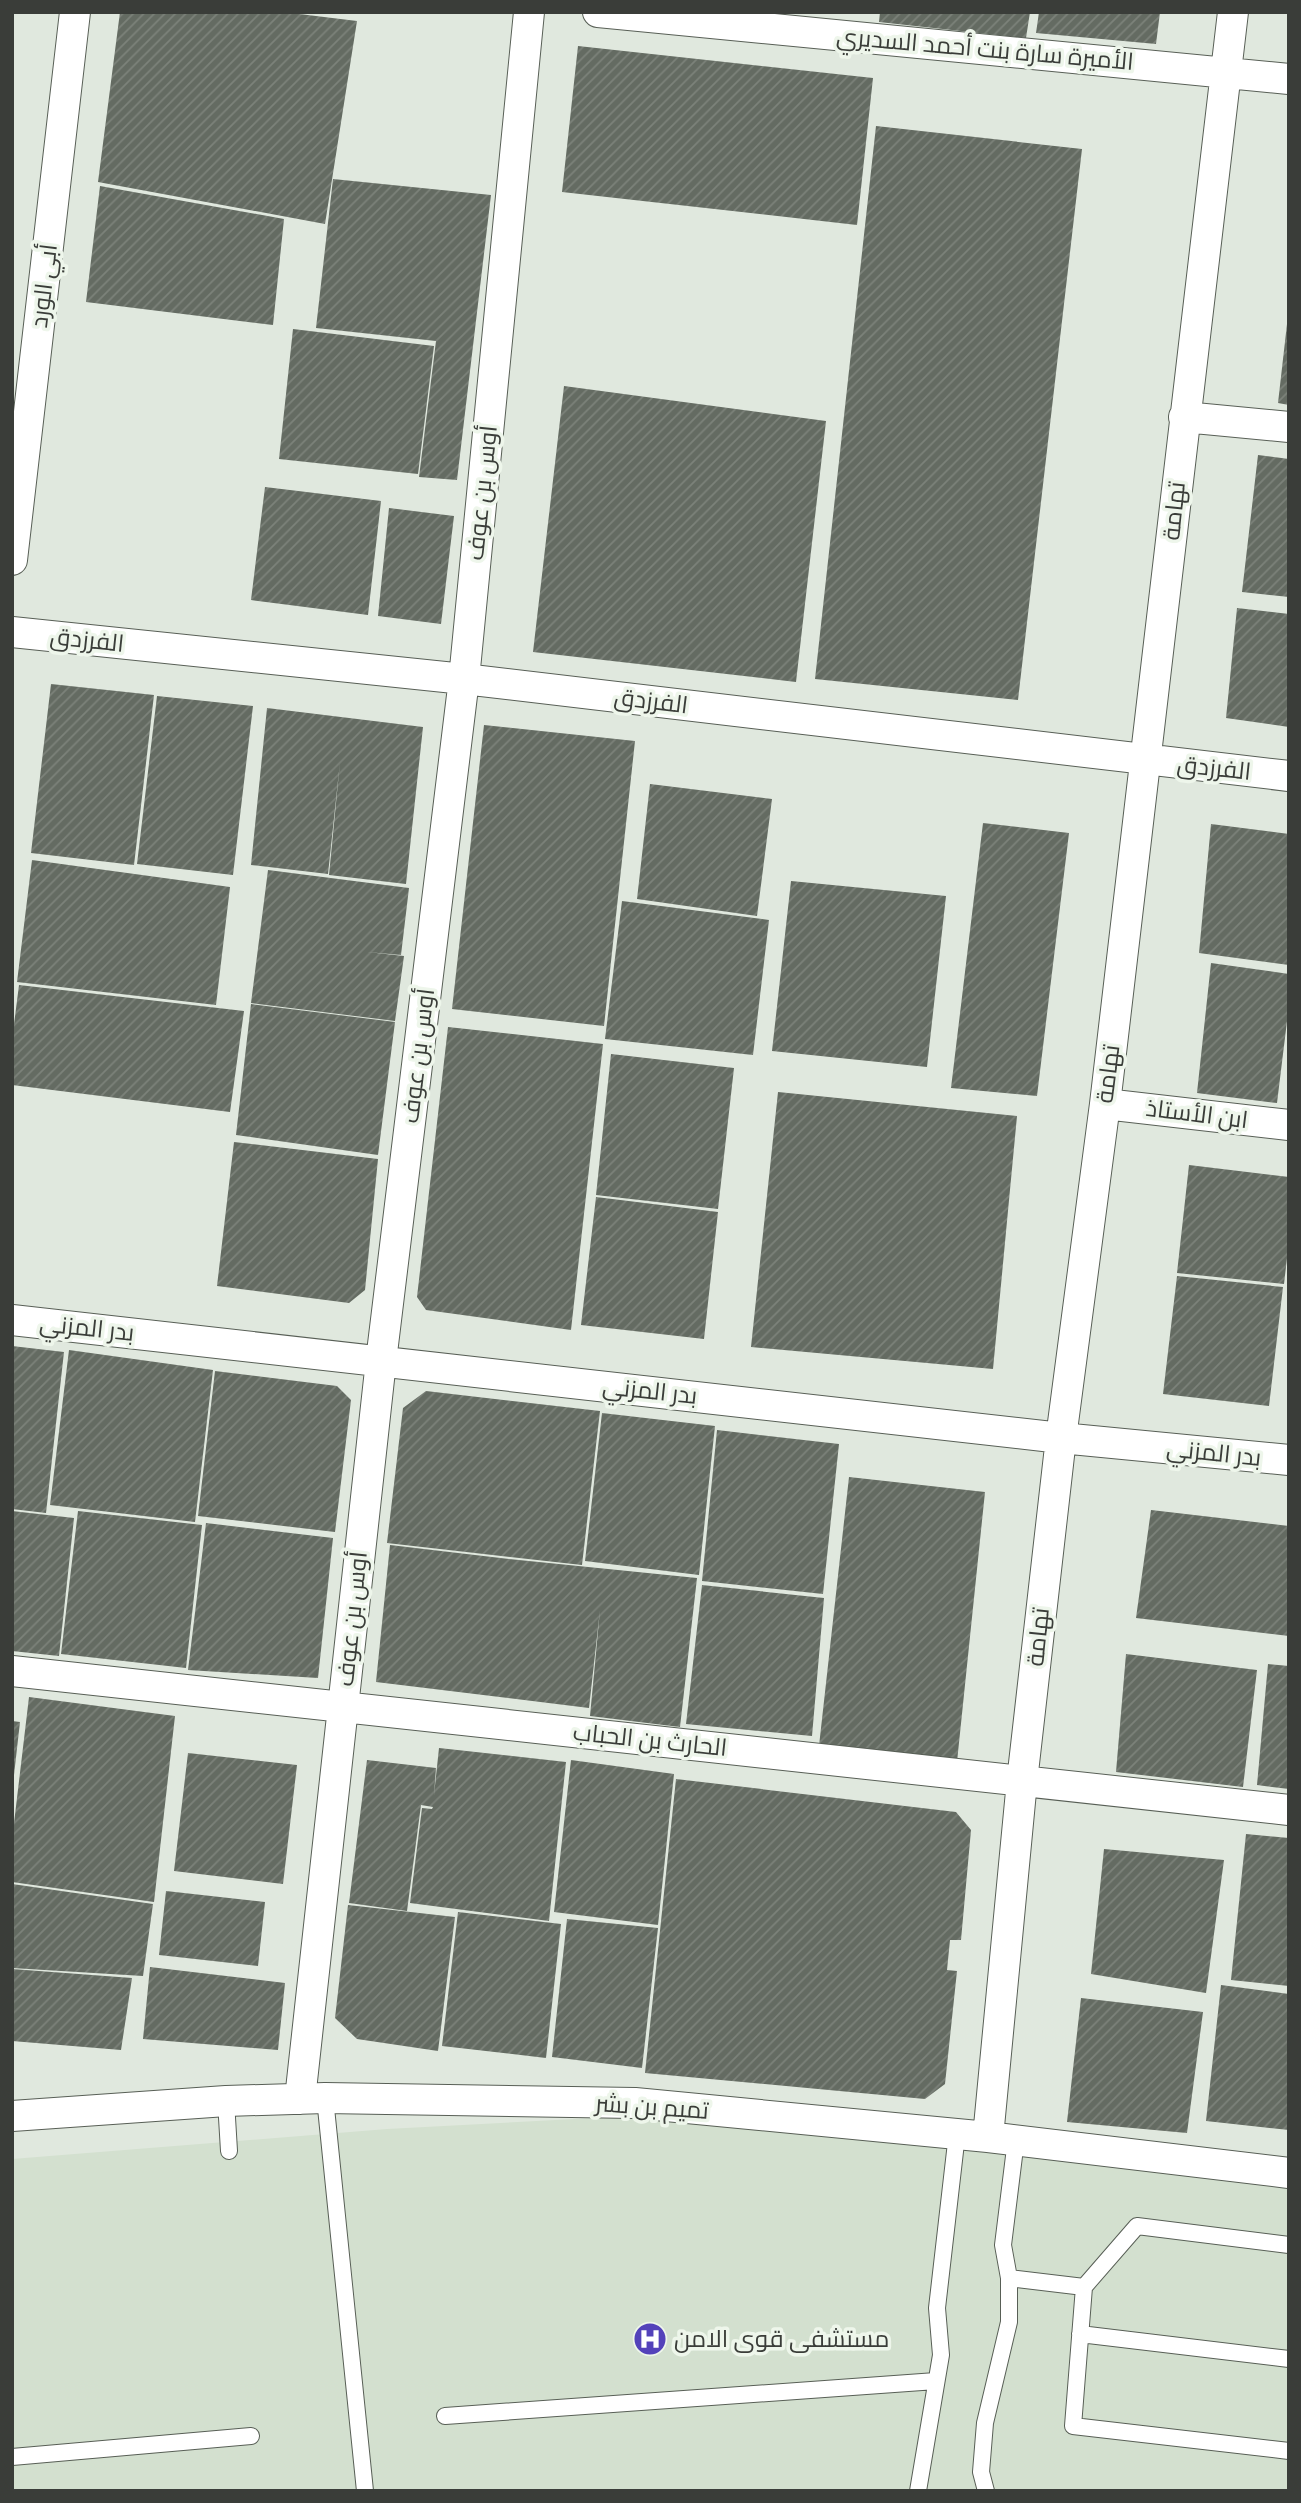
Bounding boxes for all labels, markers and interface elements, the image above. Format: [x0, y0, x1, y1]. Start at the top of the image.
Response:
street label: الأميرة سارة بنت أحمد السديري [835, 20, 1135, 80]
street label: أبي الورد [23, 242, 68, 330]
street label: أوس بن عوف [459, 424, 503, 562]
street label: تهامة [1157, 480, 1191, 542]
street label: الفرزدق [49, 622, 125, 659]
street label: الفرزدق [612, 683, 690, 720]
street label: الفرزدق [1176, 750, 1252, 787]
street label: أوس بن عوف [394, 987, 440, 1125]
street label: تهامة [1091, 1043, 1126, 1105]
street label: ابن الأستاذ [1144, 1094, 1250, 1134]
street label: بدر المزني [38, 1309, 136, 1352]
street label: بدر المزني [601, 1372, 699, 1415]
street label: بدر المزني [1165, 1434, 1263, 1477]
street label: أوس بن عوف [329, 1550, 373, 1688]
street label: تهامة [1021, 1606, 1055, 1668]
street label: الحارث بن الحباب [572, 1718, 728, 1762]
street label: تميم بن بشر [592, 2089, 710, 2127]
hospital icon: مستشفى قوى الامن [631, 2320, 669, 2358]
place label: مستشفى قوى الامن [674, 2325, 889, 2353]

